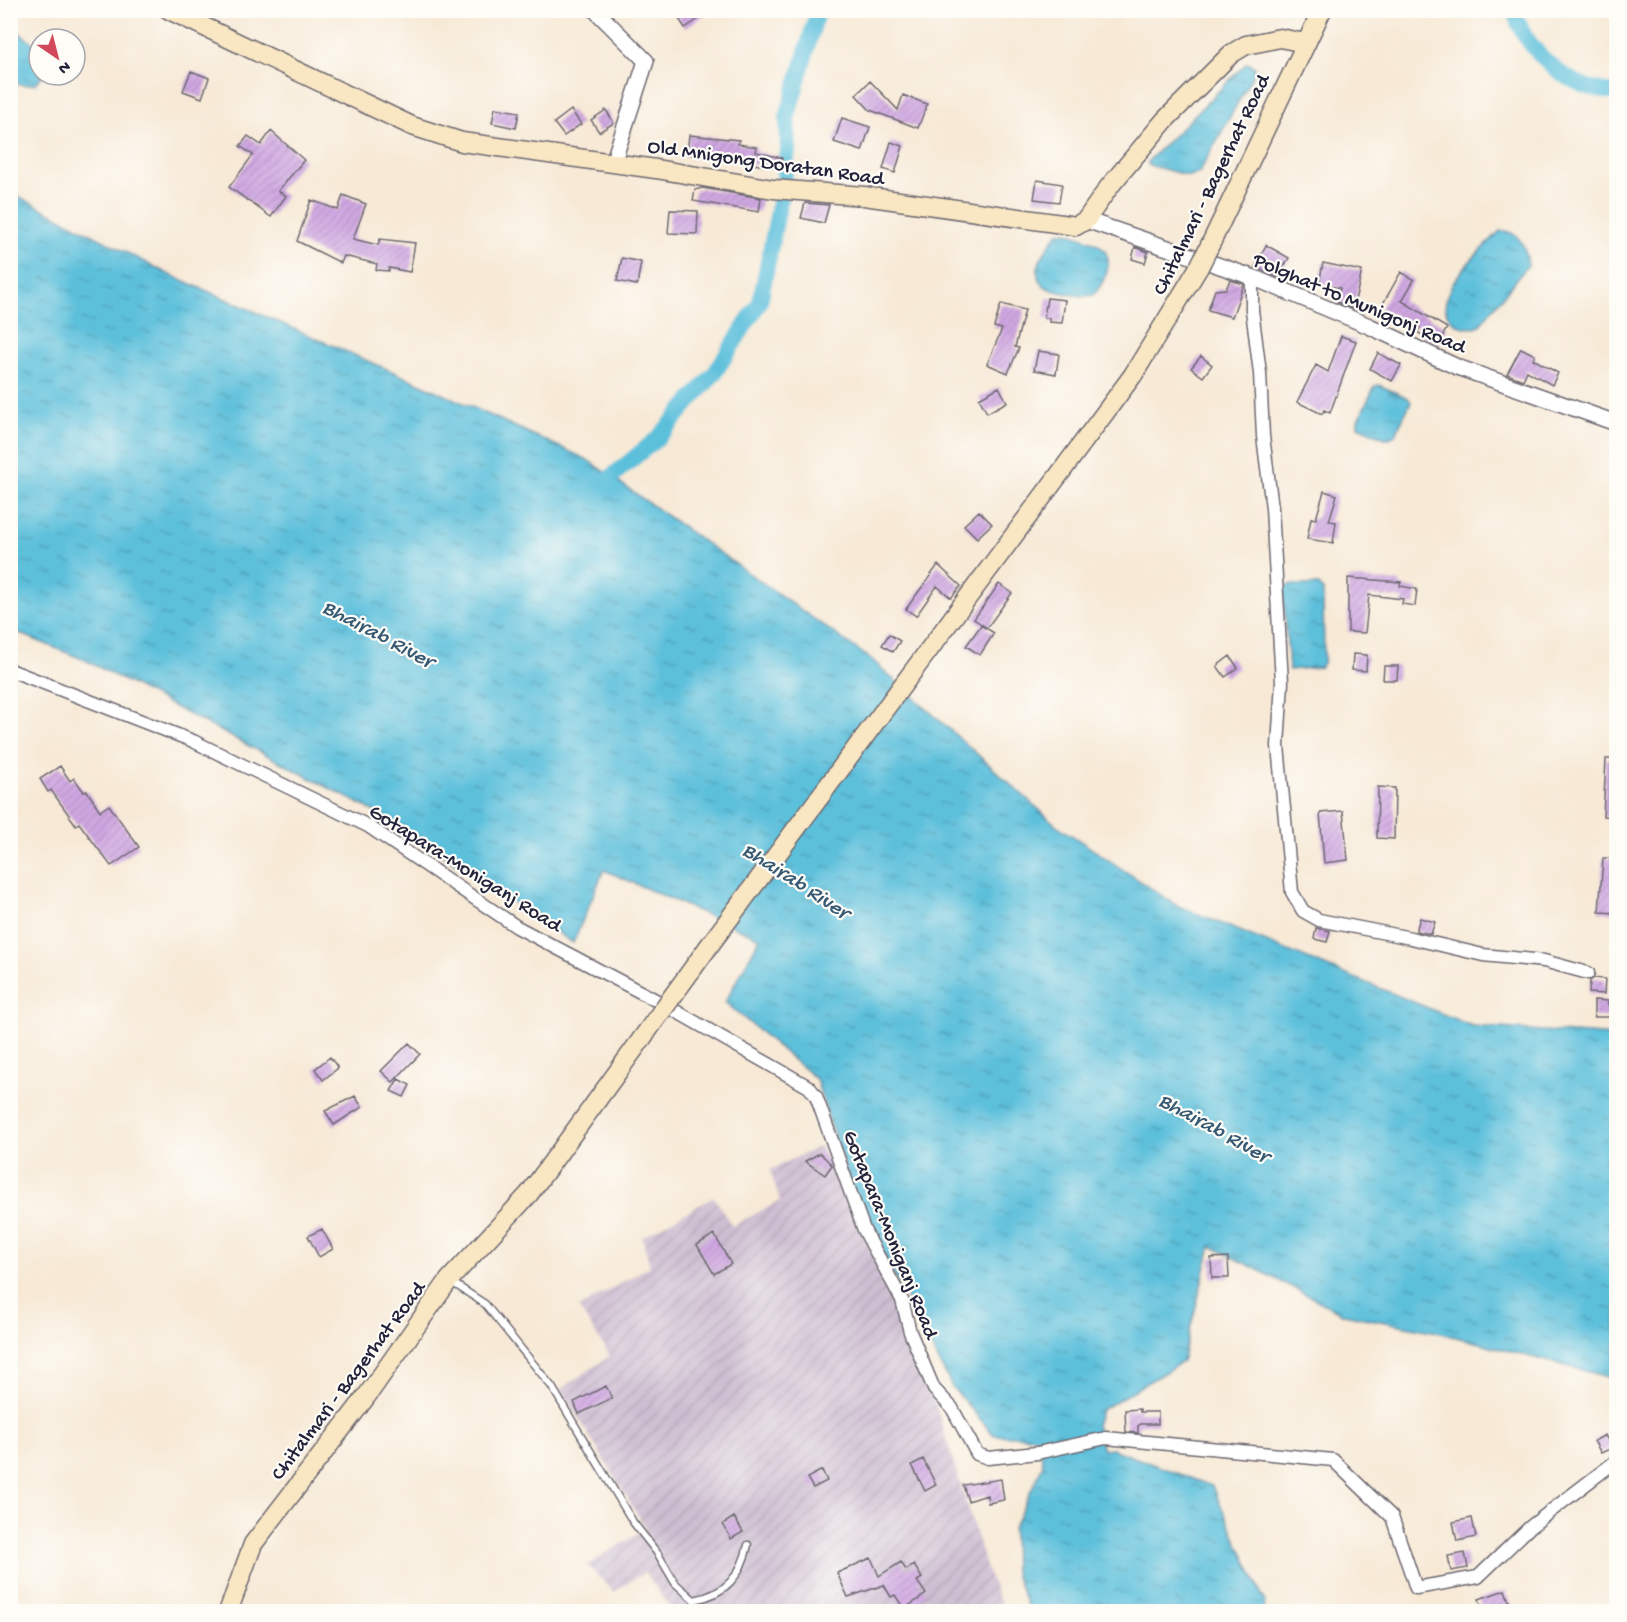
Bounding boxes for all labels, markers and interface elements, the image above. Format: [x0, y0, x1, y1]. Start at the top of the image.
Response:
north arrow [27, 27, 87, 87]
text: N [53, 56, 73, 78]
street label: Chitalmari - Bagerhat Road [1149, 70, 1278, 300]
street label: Old Mnigong Doratan Road [646, 136, 887, 194]
street label: Polghat to Munigonj Road [1248, 249, 1470, 362]
water label: Bhairab River [317, 595, 441, 678]
street label: Gotapara-Moniganj Road [363, 800, 567, 940]
water label: Bhairab River [737, 838, 857, 929]
water label: Bhairab River [1153, 1089, 1276, 1172]
street label: Gotapara-Moniganj Road [835, 1127, 943, 1345]
street label: Chitalmari - Bagerhat Road [267, 1277, 434, 1486]

